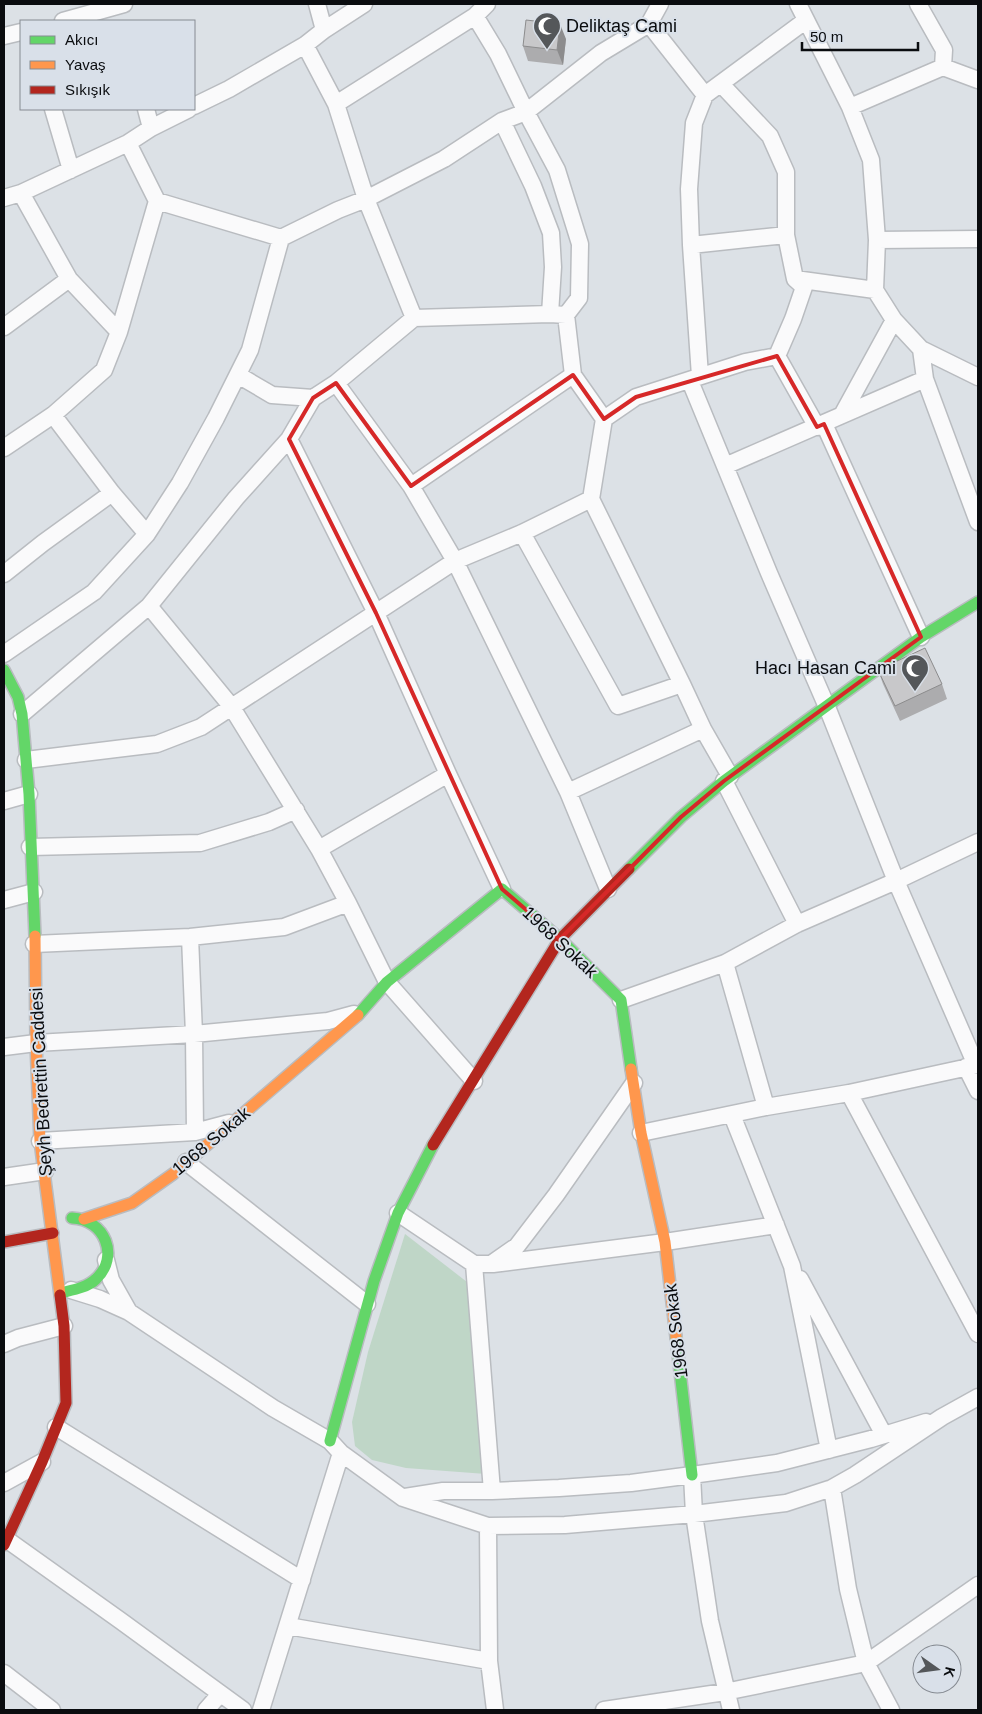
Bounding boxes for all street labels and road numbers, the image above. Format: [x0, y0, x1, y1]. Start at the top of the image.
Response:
street label: 1968 Sokak [518, 902, 602, 982]
street label: Şeyh Bedrettin Caddesi [26, 987, 56, 1177]
street label: 1968 Sokak [168, 1102, 255, 1179]
street label: 1968 Sokak [660, 1282, 692, 1379]

